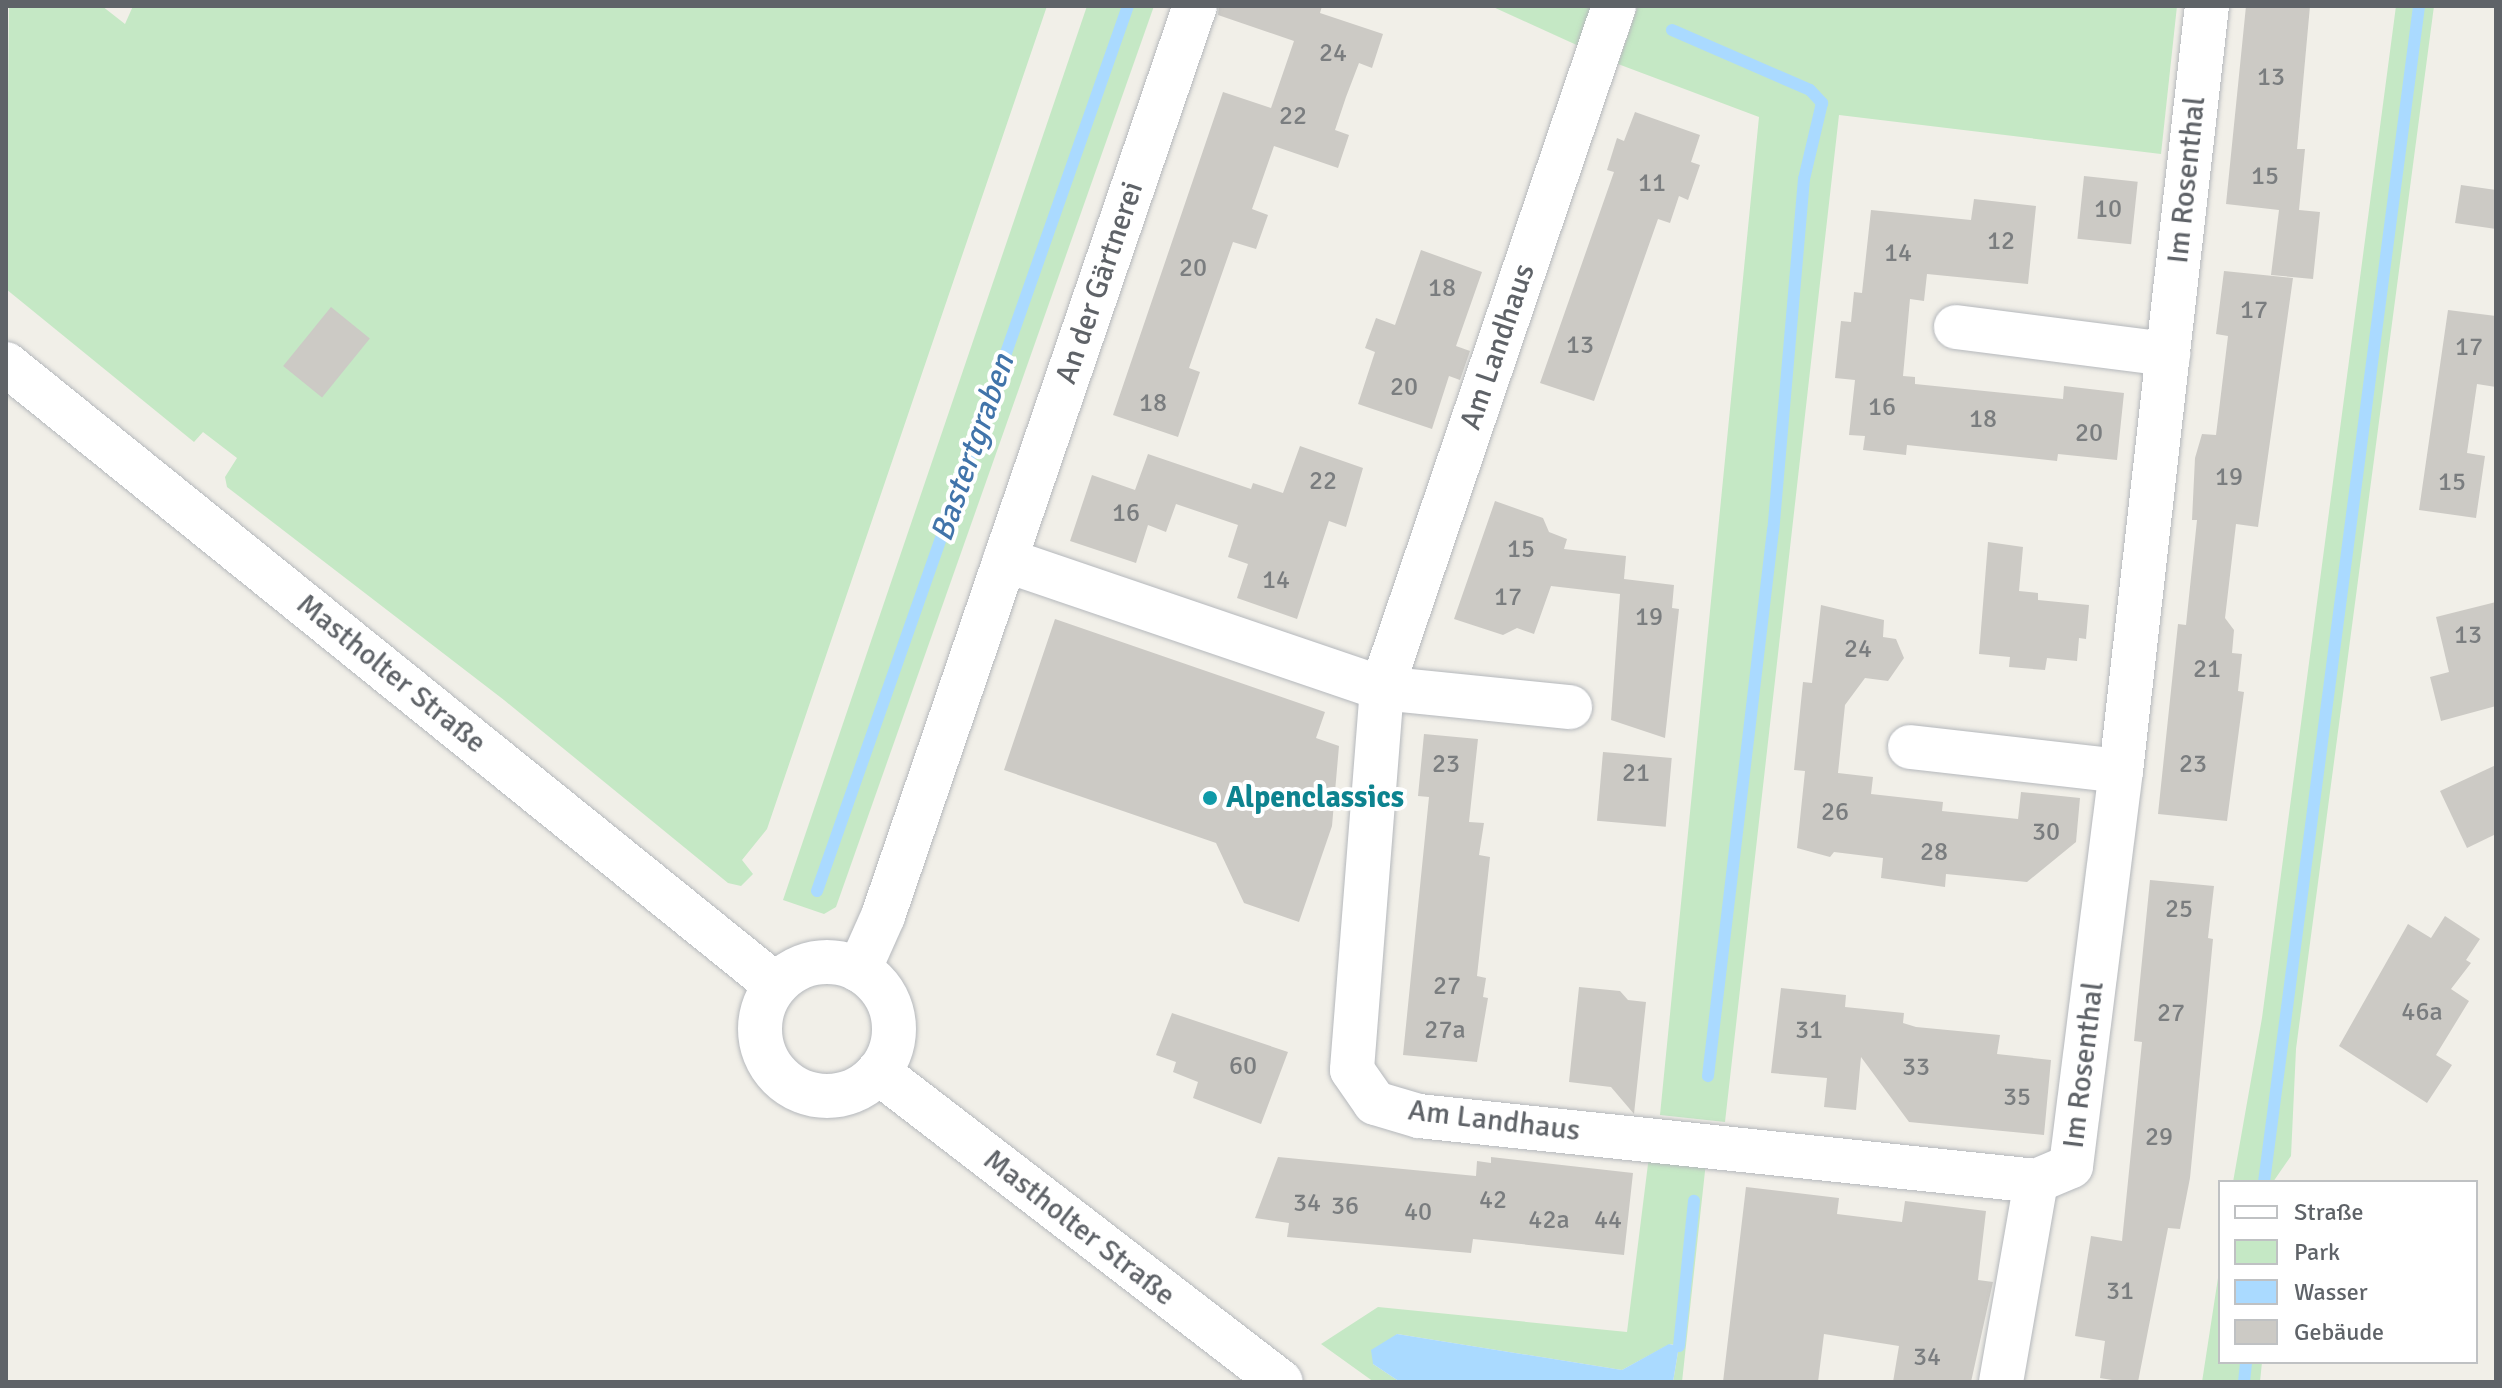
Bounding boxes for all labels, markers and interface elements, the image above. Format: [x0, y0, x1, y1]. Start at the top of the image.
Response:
house number: 24 [1319, 38, 1347, 70]
house number: 13 [2257, 62, 2285, 94]
street label: Im Rosenthal [2160, 95, 2214, 265]
house number: 22 [1279, 101, 1307, 133]
house number: 15 [2251, 161, 2279, 193]
house number: 11 [1638, 168, 1666, 200]
street label: An der Gärtnerei [1049, 177, 1151, 389]
house number: 10 [2094, 194, 2122, 226]
house number: 12 [1987, 226, 2015, 258]
house number: 14 [1884, 238, 1912, 270]
house number: 20 [1179, 253, 1207, 285]
street label: Am Landhaus [1453, 259, 1543, 435]
house number: 18 [1428, 273, 1456, 305]
house number: 17 [2240, 295, 2268, 327]
house number: 13 [1566, 330, 1594, 362]
house number: 17 [2455, 332, 2483, 364]
water label: Bastertgraben [923, 350, 1023, 546]
house number: 20 [1390, 372, 1418, 404]
house number: 18 [1139, 388, 1167, 420]
house number: 16 [1868, 392, 1896, 424]
house number: 18 [1969, 404, 1997, 436]
house number: 20 [2075, 418, 2103, 450]
house number: 19 [2215, 462, 2243, 494]
house number: 22 [1309, 466, 1337, 498]
house number: 15 [2438, 467, 2466, 499]
house number: 16 [1112, 498, 1140, 530]
house number: 15 [1507, 534, 1535, 566]
house number: 14 [1262, 565, 1290, 597]
house number: 17 [1494, 582, 1522, 614]
street label: Mastholter Straße [289, 587, 493, 761]
house number: 19 [1635, 602, 1663, 634]
house number: 13 [2454, 620, 2482, 652]
house number: 24 [1844, 634, 1872, 666]
house number: 21 [2193, 654, 2221, 686]
house number: 23 [1432, 749, 1460, 781]
house number: 23 [2179, 749, 2207, 781]
house number: 21 [1622, 758, 1650, 790]
place label: Alpenclassics [1226, 780, 1404, 816]
marker: Alpenclassics [1201, 789, 1219, 807]
house number: 26 [1821, 797, 1849, 829]
house number: 30 [2032, 817, 2060, 849]
house number: 28 [1920, 837, 1948, 869]
house number: 25 [2165, 894, 2193, 926]
house number: 27 [1433, 971, 1461, 1003]
street label: Im Rosenthal [2056, 979, 2112, 1151]
house number: 46a [2401, 997, 2443, 1029]
house number: 27 [2157, 998, 2185, 1030]
house number: 27a [1424, 1015, 1466, 1047]
house number: 31 [1795, 1015, 1823, 1047]
house number: 60 [1229, 1051, 1257, 1083]
house number: 33 [1902, 1052, 1930, 1084]
house number: 35 [2003, 1082, 2031, 1114]
street label: Am Landhaus [1406, 1093, 1582, 1149]
house number: 29 [2145, 1122, 2173, 1154]
street label: Mastholter Straße [976, 1142, 1182, 1314]
legend [2218, 1180, 2478, 1364]
house number: 42 [1479, 1185, 1507, 1217]
house number: 34 [1293, 1188, 1321, 1220]
house number: 36 [1331, 1191, 1359, 1223]
house number: 40 [1404, 1197, 1432, 1229]
text: Straße [2294, 1197, 2364, 1227]
house number: 42a [1528, 1205, 1570, 1237]
house number: 44 [1594, 1205, 1622, 1237]
text: Park [2294, 1237, 2340, 1267]
house number: 31 [2106, 1276, 2134, 1308]
text: Wasser [2294, 1277, 2368, 1307]
text: Gebäude [2294, 1317, 2384, 1347]
house number: 34 [1913, 1342, 1941, 1374]

